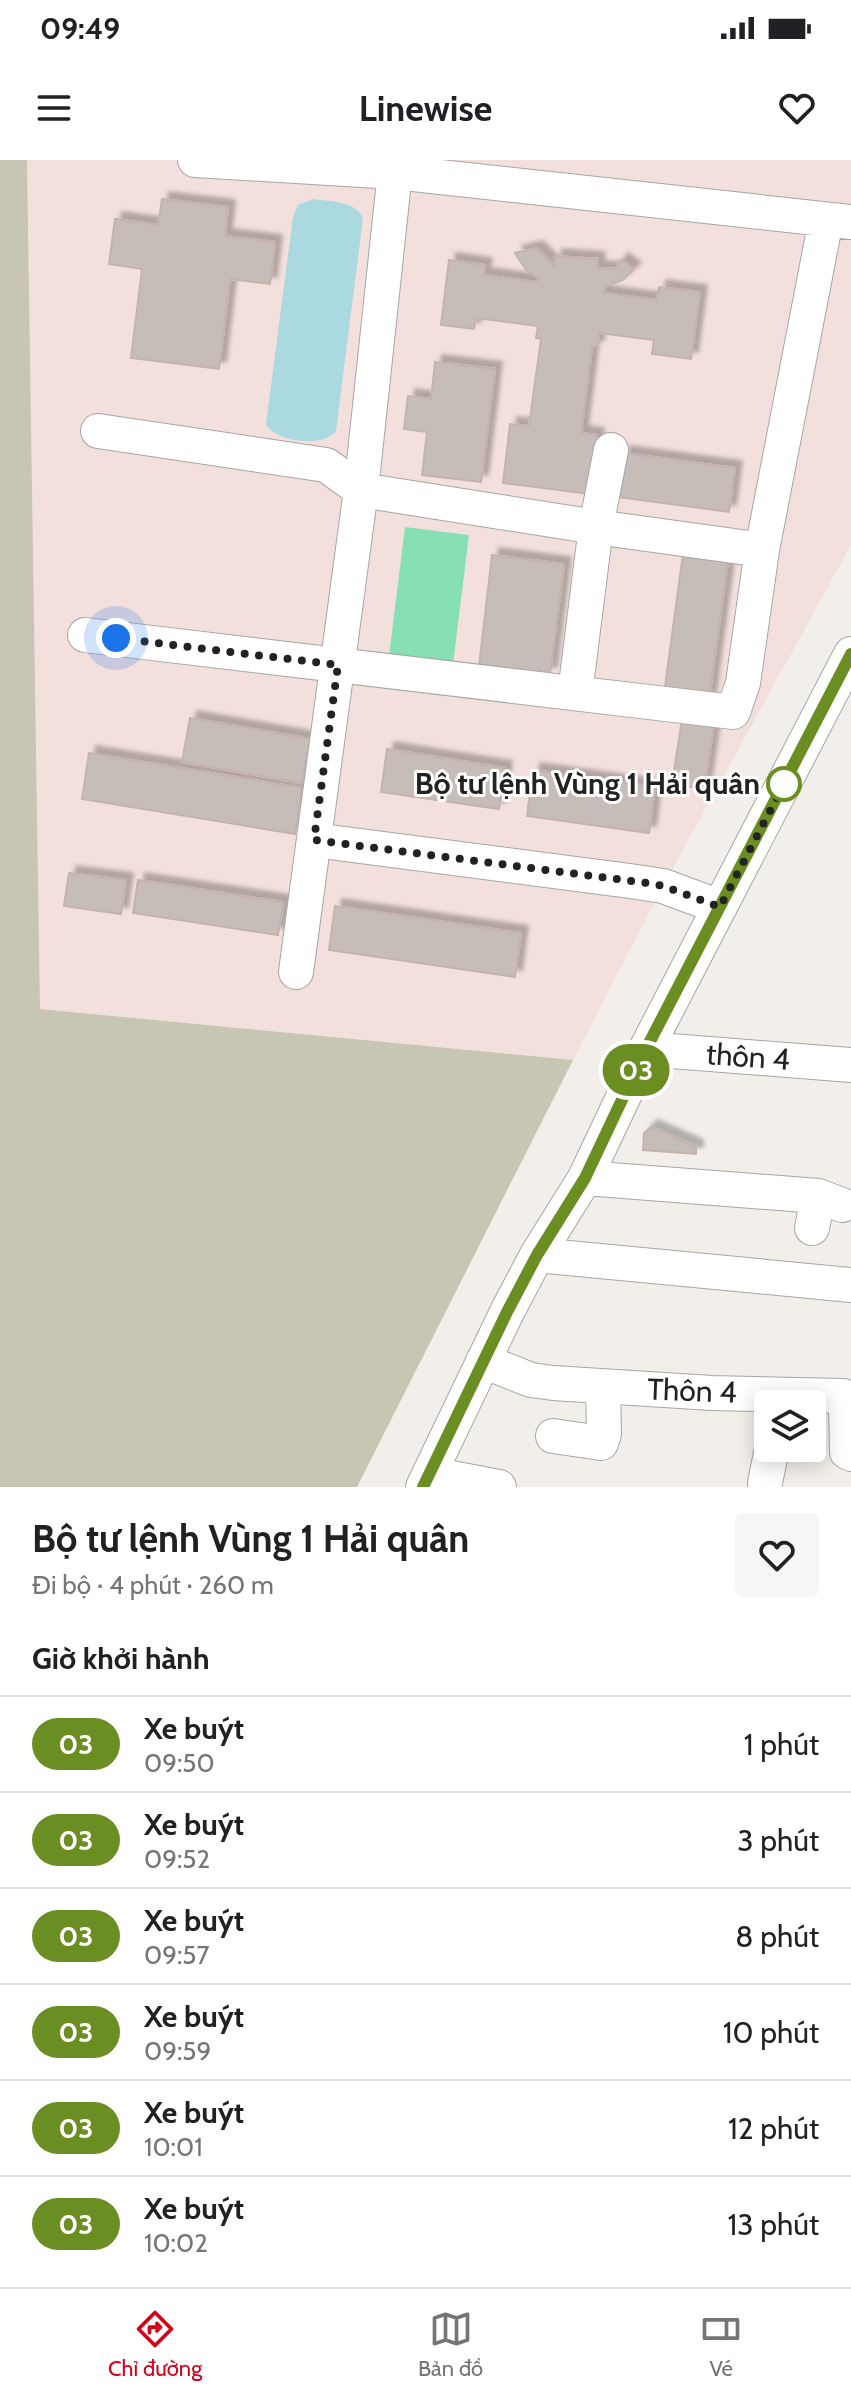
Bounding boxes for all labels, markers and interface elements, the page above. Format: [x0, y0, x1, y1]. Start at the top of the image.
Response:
text: 09:49 [40, 10, 120, 47]
icon: menu [32, 86, 76, 130]
text: Linewise [359, 86, 492, 130]
icon: heart [775, 86, 819, 130]
your location [96, 618, 136, 658]
place label: Bộ tư lệnh Vùng 1 Hải quân [415, 765, 760, 802]
marker: Bộ tư lệnh Vùng 1 Hải quân [767, 767, 801, 801]
street label: thôn 4 [705, 1035, 791, 1078]
line badge: 03 [600, 1044, 672, 1096]
text: 03 [619, 1053, 653, 1087]
street label: Thôn 4 [647, 1370, 737, 1411]
map controls [754, 1390, 826, 1462]
button: layers [754, 1390, 826, 1462]
button: heart [735, 1513, 819, 1597]
text: Bộ tư lệnh Vùng 1 Hải quân [32, 1515, 469, 1562]
text: Đi bộ · 4 phút · 260 m [32, 1569, 274, 1601]
text: Giờ khởi hành [32, 1640, 209, 1677]
text: Xe buýt [144, 1710, 244, 1747]
text: 1 phút [744, 1726, 819, 1763]
text: 03 [59, 1727, 93, 1761]
text: 09:50 [144, 1747, 215, 1779]
text: Xe buýt [144, 1806, 244, 1843]
text: 3 phút [737, 1822, 819, 1859]
text: 03 [59, 1823, 93, 1857]
text: 09:52 [144, 1843, 210, 1875]
text: Xe buýt [144, 1902, 244, 1939]
text: 8 phút [735, 1918, 819, 1955]
text: 03 [59, 1919, 93, 1953]
text: 09:57 [144, 1939, 209, 1971]
text: Xe buýt [144, 1998, 244, 2035]
text: 10 phút [723, 2014, 819, 2051]
text: 03 [59, 2015, 93, 2049]
text: 09:59 [144, 2035, 211, 2067]
text: Xe buýt [144, 2094, 244, 2131]
text: 12 phút [728, 2110, 819, 2147]
text: 03 [59, 2111, 93, 2145]
text: 10:01 [144, 2131, 203, 2163]
text: Xe buýt [144, 2190, 244, 2227]
text: 13 phút [727, 2206, 819, 2243]
text: 03 [59, 2207, 93, 2241]
text: 10:02 [144, 2227, 208, 2259]
tab: Chỉ đường [108, 2307, 202, 2382]
tab: Bản đồ [418, 2307, 483, 2382]
tab: Vé [699, 2307, 743, 2382]

